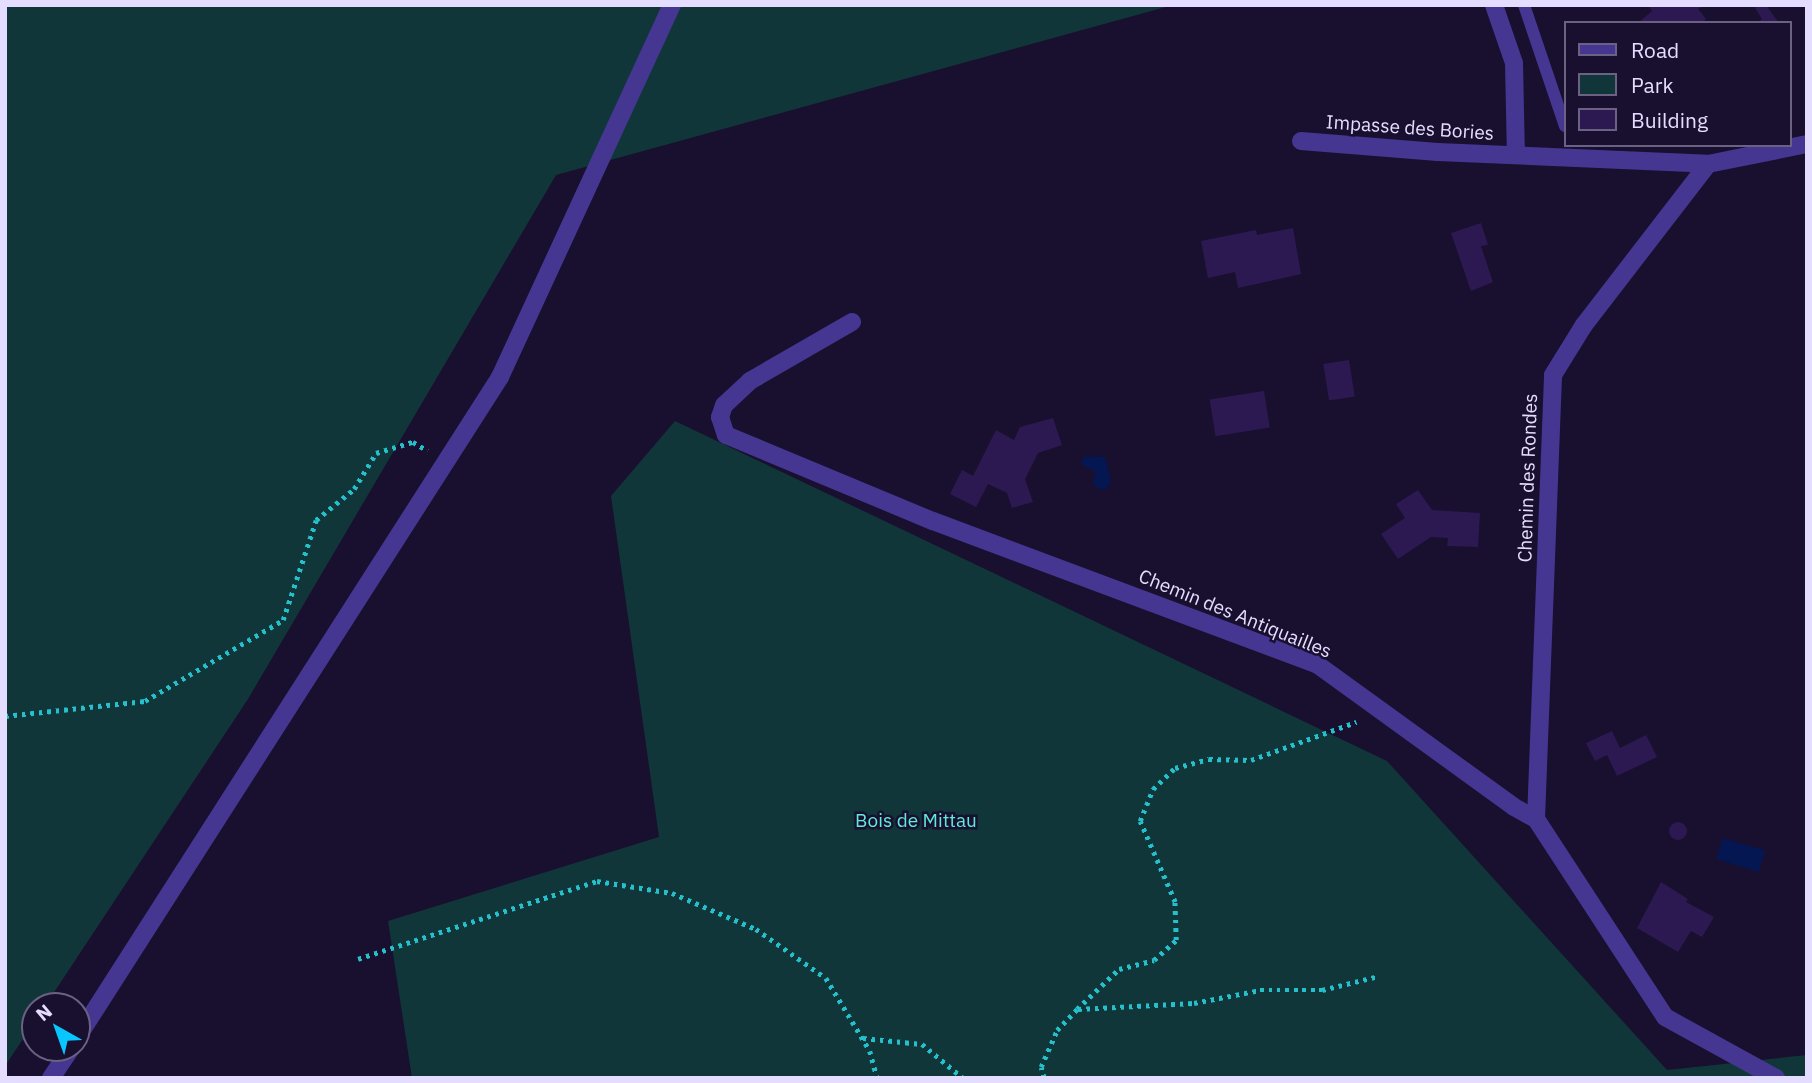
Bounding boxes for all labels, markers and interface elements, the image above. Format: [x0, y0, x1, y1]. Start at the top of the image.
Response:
legend [1563, 21, 1791, 147]
text: Road [1631, 36, 1679, 64]
text: Park [1631, 71, 1674, 99]
text: Building [1631, 106, 1708, 134]
street label: Impasse des Bories [1325, 111, 1495, 145]
street label: Chemin des Rondes [1514, 393, 1542, 563]
street label: Chemin des Antiquailles [1135, 565, 1335, 663]
park label: Bois de Mittau [855, 810, 977, 832]
north arrow [21, 992, 91, 1062]
text: N [31, 999, 57, 1026]

